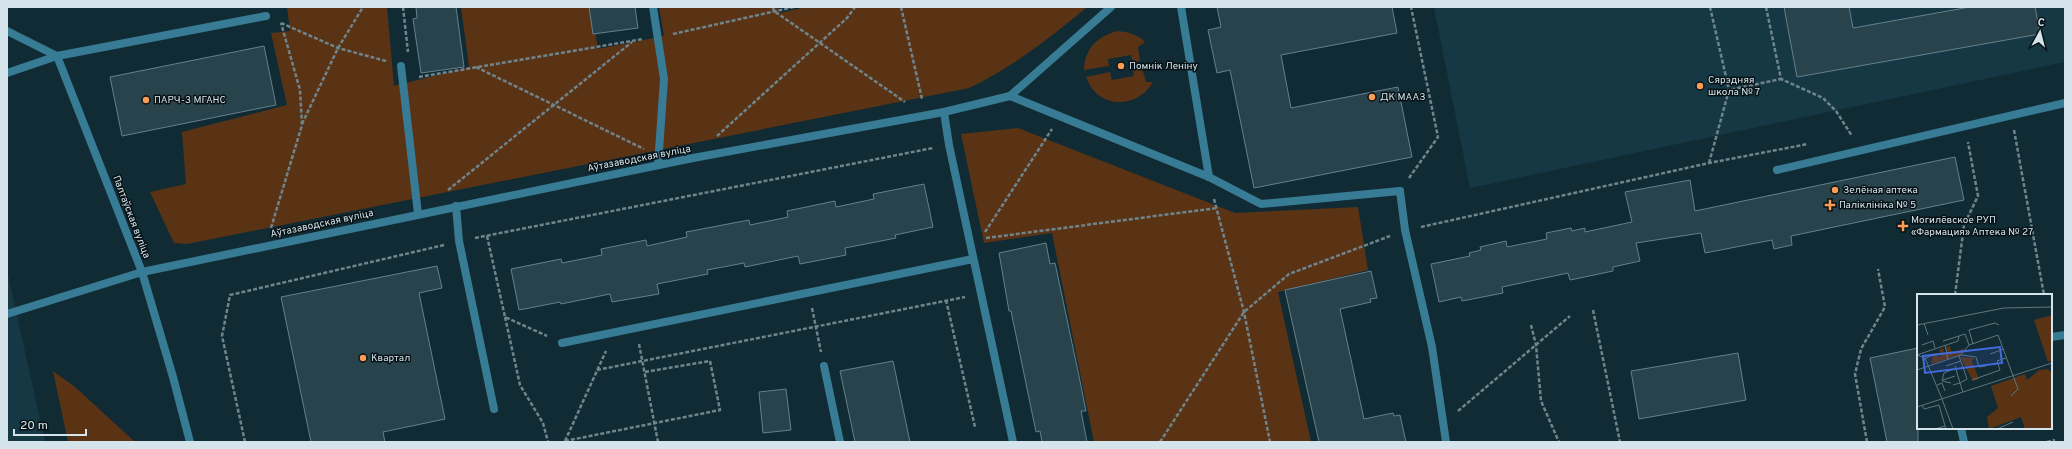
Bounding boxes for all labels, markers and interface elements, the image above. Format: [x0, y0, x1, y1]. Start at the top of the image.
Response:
north arrow [2020, 12, 2060, 52]
text: С [2037, 16, 2045, 30]
place label: Помнік Леніну [1129, 60, 1198, 73]
marker: Помнік Леніну [1116, 61, 1126, 71]
place label: Сярэдняя школа № 7 [1708, 74, 1760, 99]
marker: Сярэдняя школа № 7 [1695, 81, 1705, 91]
place label: ДК МААЗ [1380, 91, 1425, 104]
marker: ДК МААЗ [1367, 92, 1377, 102]
place label: ПАРЧ-3 МГАНС [154, 94, 226, 107]
marker: ПАРЧ-3 МГАНС [141, 95, 151, 105]
street label: Аўтазаводская вуліца [586, 143, 692, 175]
street label: Палтаўская вуліца [109, 174, 153, 260]
place label: Зелёная аптека [1843, 184, 1918, 197]
marker: Зелёная аптека [1830, 185, 1840, 195]
marker: Паліклініка № 5 [1824, 199, 1836, 211]
place label: Паліклініка № 5 [1839, 199, 1916, 212]
street label: Аўтазаводская вуліца [269, 207, 375, 241]
place label: Могилёвское РУП «Фармация» Аптека № 27 [1911, 214, 2033, 239]
marker: Могилёвское РУП «Фармация» Аптека № 27 [1898, 221, 1908, 231]
inset map [1917, 294, 2052, 429]
place label: Квартал [371, 352, 410, 365]
marker: Квартал [358, 353, 368, 363]
scale bar [14, 411, 86, 437]
text: 20 m [20, 418, 48, 434]

